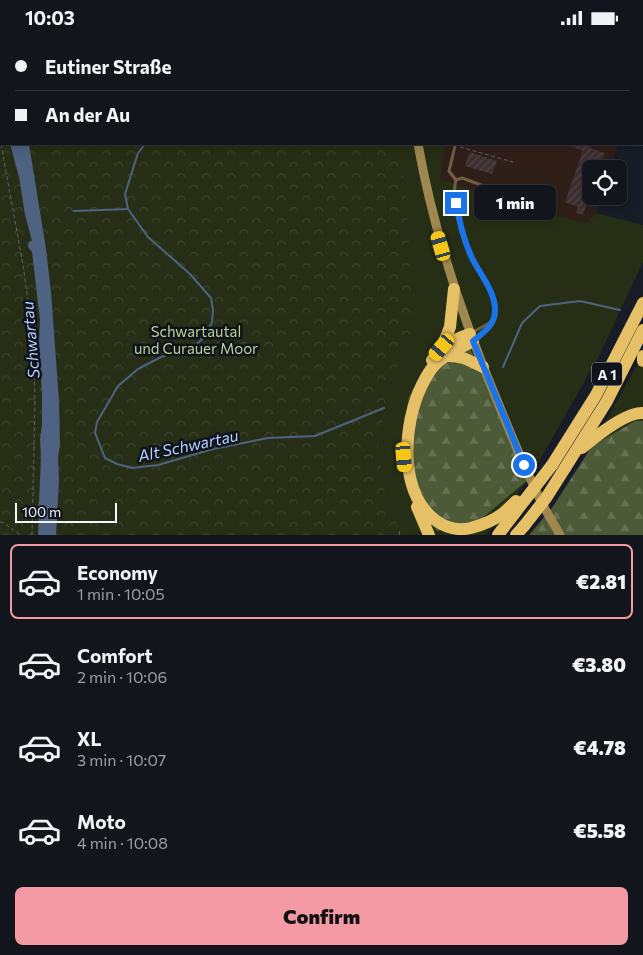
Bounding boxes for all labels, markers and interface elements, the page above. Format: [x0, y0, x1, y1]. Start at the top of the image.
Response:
text: 10:03 [25, 6, 75, 29]
text: Eutiner Straße [45, 55, 172, 78]
text: An der Au [45, 103, 130, 126]
map controls [582, 160, 627, 205]
button: locate [582, 160, 627, 205]
callout: 1 min [474, 185, 556, 221]
route end [445, 192, 467, 214]
text: 1 min [496, 193, 534, 212]
car [429, 230, 452, 262]
water label: Schwartau [17, 301, 43, 379]
park label: Schwartautal und Curauer Moor [134, 322, 258, 357]
car [426, 331, 457, 363]
road number: A 1 [592, 363, 622, 385]
water label: Alt Schwartau [135, 425, 240, 465]
car [395, 441, 412, 473]
route start [513, 454, 535, 476]
scale bar [15, 500, 118, 523]
text: 100 m [22, 503, 61, 520]
icon: car [17, 559, 62, 604]
text: Economy [77, 561, 158, 584]
text: €2.81 [576, 570, 626, 593]
text: 1 min · 10:05 [77, 584, 165, 603]
icon: car [17, 642, 62, 687]
text: Comfort [77, 644, 153, 667]
text: €3.80 [572, 653, 626, 676]
text: 2 min · 10:06 [77, 667, 167, 686]
icon: car [17, 725, 62, 770]
text: XL [77, 727, 102, 750]
text: €4.78 [573, 736, 626, 759]
text: 3 min · 10:07 [77, 750, 166, 769]
icon: car [17, 808, 62, 853]
text: Moto [77, 810, 126, 833]
text: €5.58 [573, 819, 626, 842]
text: 4 min · 10:08 [77, 833, 168, 852]
button: Confirm [15, 887, 628, 945]

